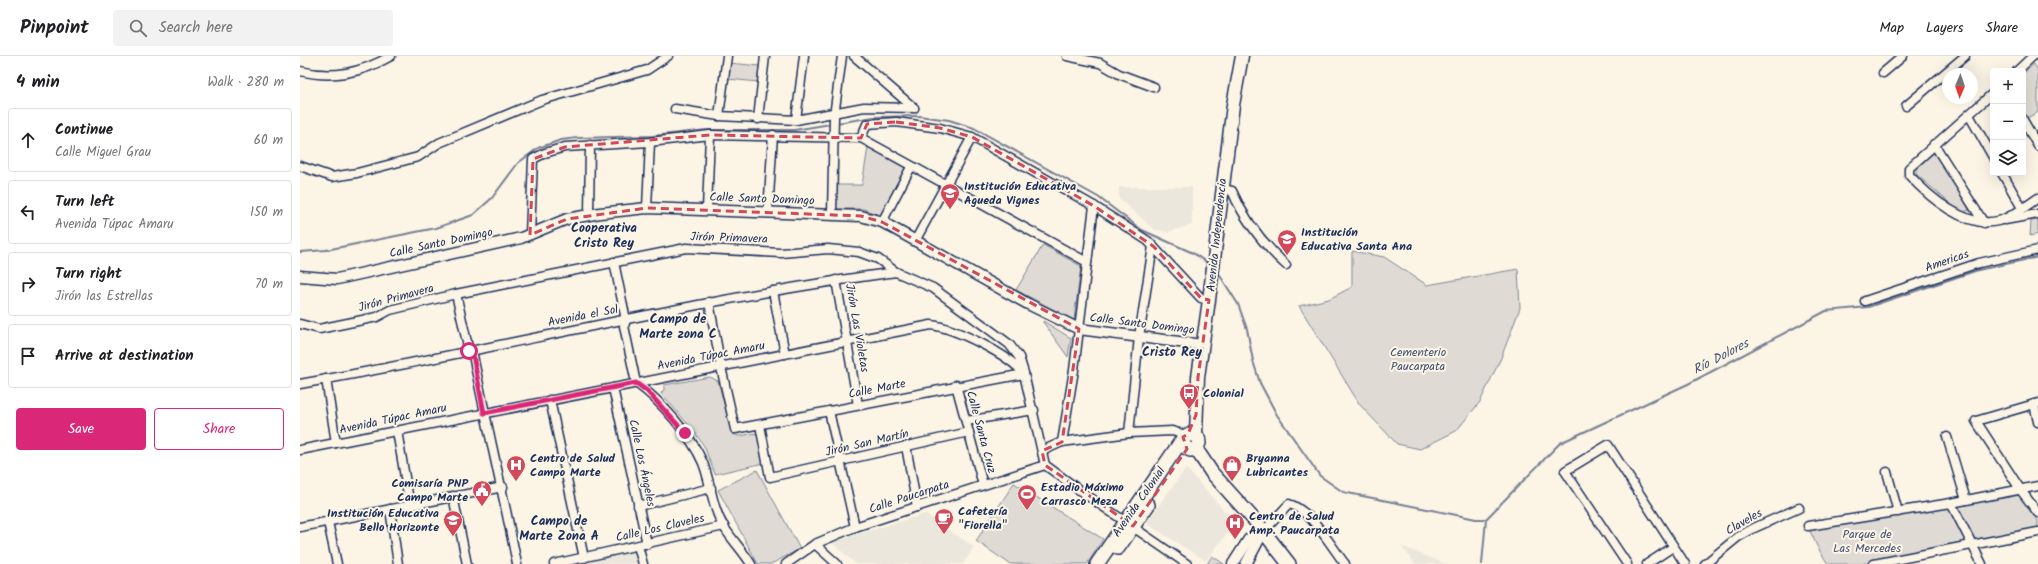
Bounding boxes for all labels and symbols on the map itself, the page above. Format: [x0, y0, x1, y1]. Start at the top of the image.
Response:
north arrow [1942, 68, 1978, 104]
place label: Institución Educativa Agueda Vignes [964, 177, 1076, 210]
street label: Avenida Independencia [1202, 177, 1232, 293]
school or university icon: Institución Educativa Agueda Vignes [939, 182, 961, 210]
street label: Calle Santo Domingo [709, 188, 815, 210]
district label: Cooperativa Cristo Rey [571, 218, 637, 254]
street label: Calle Santo Domingo [388, 223, 494, 263]
place label: Institución Educativa Santa Ana [1301, 223, 1412, 256]
street label: Jirón Primavera [690, 227, 769, 249]
school or university icon: Institución Educativa Santa Ana [1276, 228, 1298, 256]
street label: Americas [1923, 245, 1971, 277]
street label: Jirón Primavera [356, 279, 436, 317]
street label: Jirón Las Violetas [840, 282, 874, 374]
street label: Avenida el Sol [546, 300, 620, 332]
street label: Calle Santo Domingo [1089, 308, 1195, 340]
district label: Campo de Marte zona C [639, 309, 717, 345]
water label: Río Dolores [1689, 333, 1754, 381]
street label: Avenida Túpac Amaru [656, 336, 767, 376]
route start [460, 342, 478, 360]
district label: Cristo Rey [1142, 342, 1202, 363]
park label: Cementerio Paucarpata [1390, 343, 1446, 376]
street label: Calle Marte [847, 374, 908, 404]
bus stop icon: Colonial [1178, 382, 1200, 410]
place label: Colonial [1203, 384, 1244, 403]
street label: Calle Santa Cruz [961, 389, 1001, 475]
street label: Avenida Túpac Amaru [338, 398, 449, 440]
street label: Calle Los Ángeles [623, 417, 661, 509]
route end [676, 424, 694, 442]
street label: Jirón San Martín [823, 424, 911, 462]
place label: Centro de Salud Campo Marte [530, 449, 615, 482]
place label: Bryanna Lubricantes [1246, 449, 1309, 482]
hospital icon: Centro de Salud Campo Marte [505, 454, 527, 482]
shop icon: Bryanna Lubricantes [1221, 454, 1243, 482]
street label: Avenida Colonial [1108, 463, 1170, 541]
place label: Comisaría PNP Campo Marte [391, 474, 468, 507]
street label: Calle Paucarpata [866, 475, 952, 519]
place label: Estadio Máximo Carrasco Meza [1041, 478, 1124, 511]
public building icon: Comisaría PNP Campo Marte [471, 479, 493, 507]
sports icon: Estadio Máximo Carrasco Meza [1016, 483, 1038, 511]
place label: Cafetería "Fiorella" [958, 502, 1008, 535]
place label: Institución Educativa Bello Horizonte [327, 504, 439, 537]
street label: Claveles [1722, 504, 1766, 540]
cafe icon: Cafetería "Fiorella" [933, 507, 955, 535]
place label: Centro de Salud Amp. Paucarpata [1249, 507, 1339, 540]
school or university icon: Institución Educativa Bello Horizonte [442, 509, 464, 537]
street label: Calle Los Claveles [614, 509, 706, 547]
district label: Campo de Marte Zona A [519, 511, 599, 547]
hospital icon: Centro de Salud Amp. Paucarpata [1224, 512, 1246, 540]
park label: Parque de Las Mercedes [1833, 525, 1901, 558]

